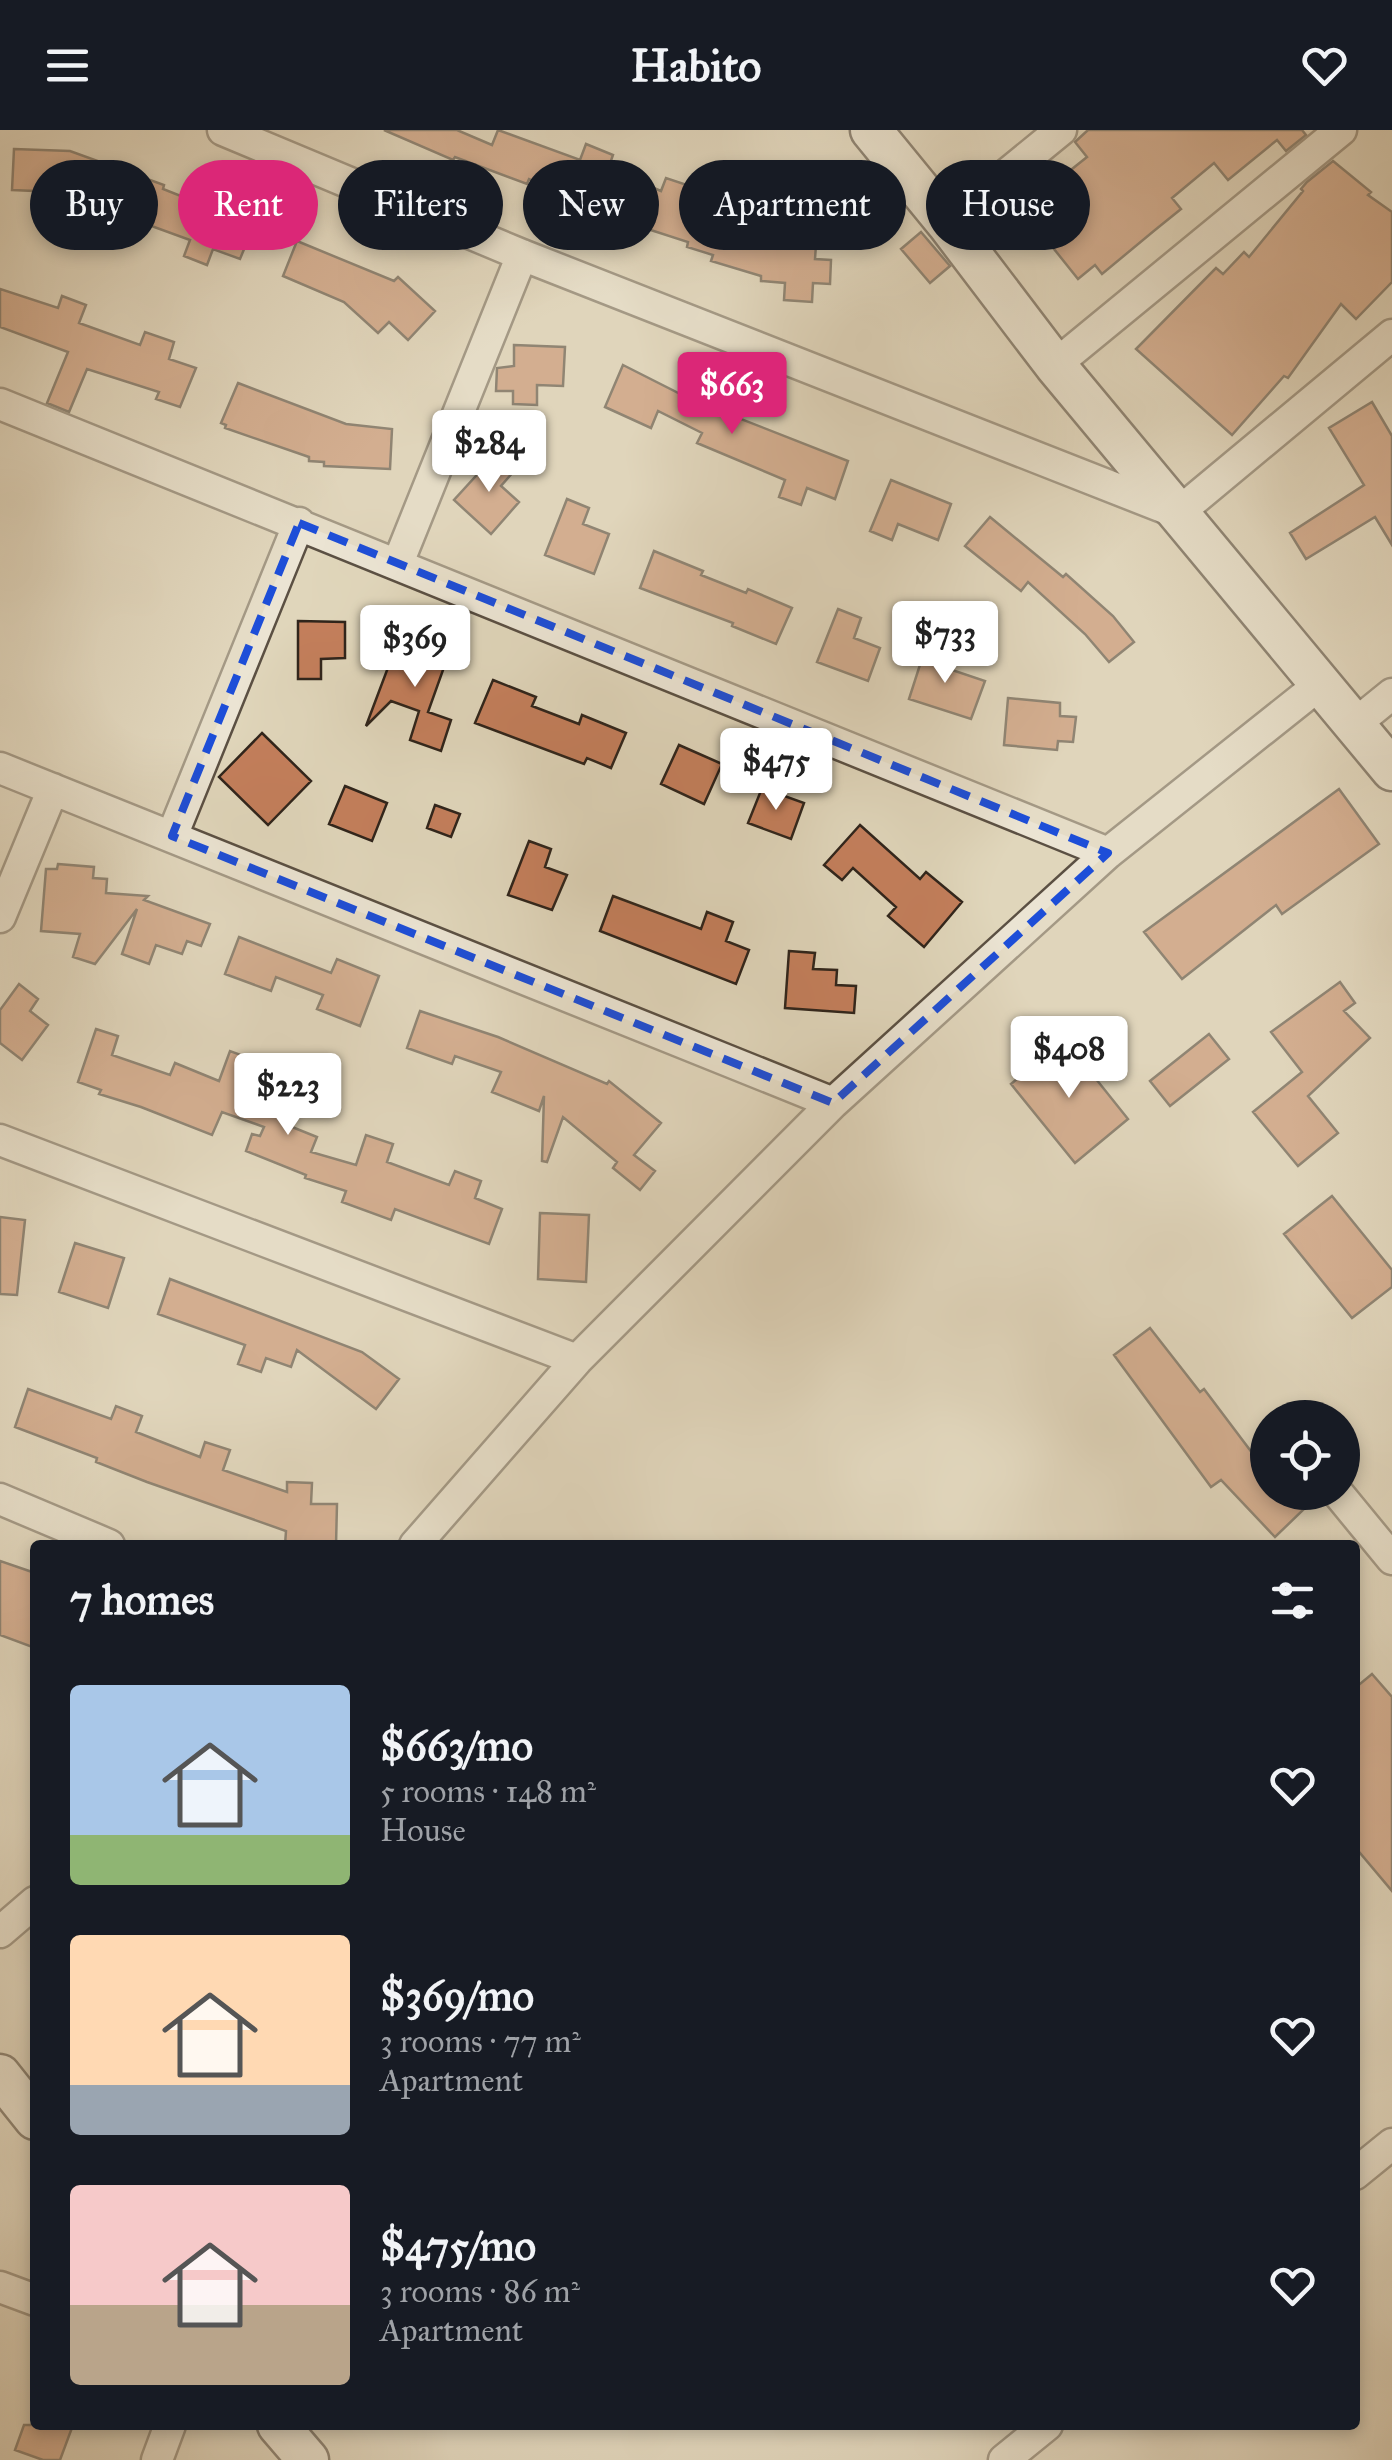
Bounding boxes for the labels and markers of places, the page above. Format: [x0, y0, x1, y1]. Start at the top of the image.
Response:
pin: $663 [673, 352, 791, 437]
pin: $284 [430, 410, 548, 495]
pin: $733 [886, 601, 1004, 686]
pin: $369 [356, 605, 474, 690]
pin: $475 [717, 728, 835, 813]
pin: $408 [1010, 1016, 1128, 1101]
pin: $223 [229, 1053, 347, 1138]

